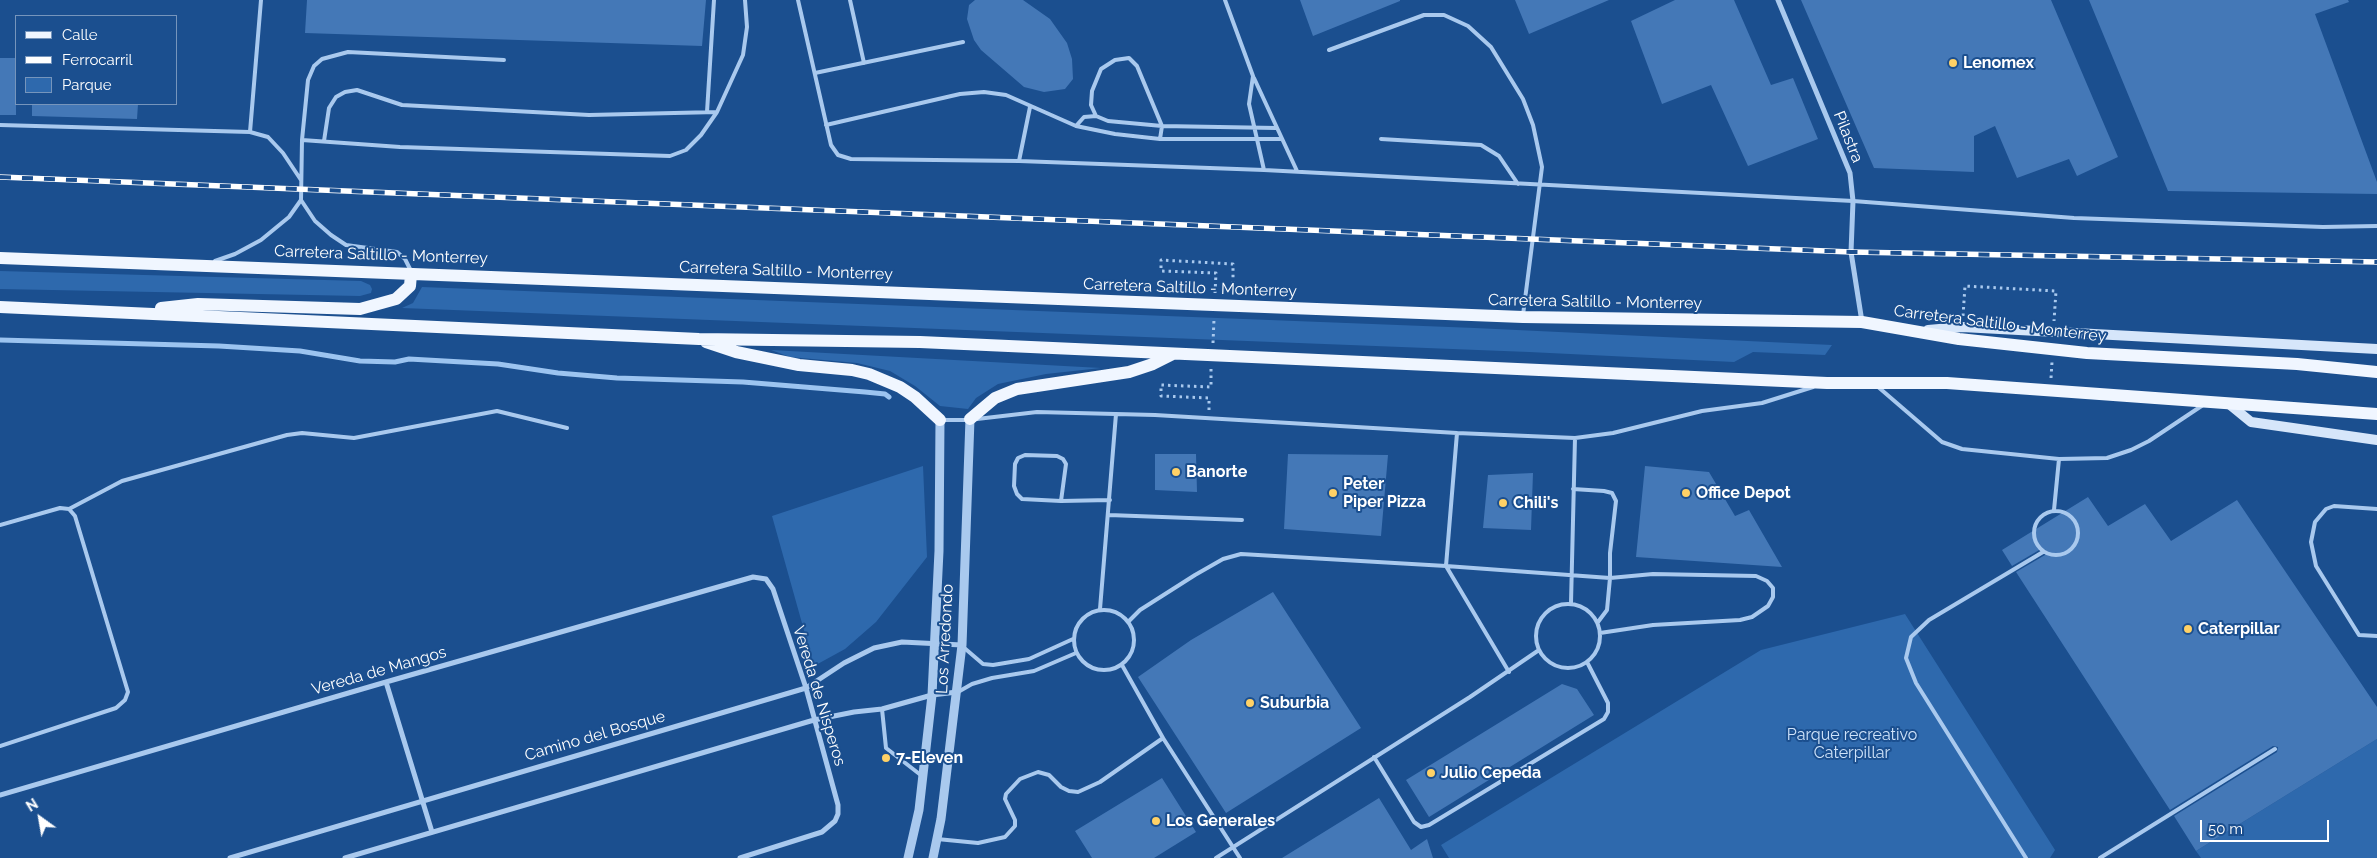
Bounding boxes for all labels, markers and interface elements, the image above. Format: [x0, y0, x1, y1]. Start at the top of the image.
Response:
legend [15, 15, 178, 105]
text: Calle [62, 26, 97, 44]
text: Ferrocarril [62, 51, 133, 69]
place label: Lenomex [1963, 53, 2034, 73]
marker: Lenomex [1947, 57, 1959, 69]
text: Parque [62, 76, 111, 94]
street label: Pilastra [1829, 108, 1867, 166]
street label: Carretera Saltillo - Monterrey [274, 242, 488, 268]
street label: Carretera Saltillo - Monterrey [679, 258, 893, 284]
street label: Carretera Saltillo - Monterrey [1083, 275, 1297, 301]
street label: Carretera Saltillo - Monterrey [1488, 291, 1702, 313]
street label: Carretera Saltillo - Monterrey [1893, 301, 2107, 347]
place label: Banorte [1186, 462, 1247, 482]
marker: Banorte [1170, 466, 1182, 478]
place label: Peter Piper Pizza [1343, 474, 1426, 512]
place label: Office Depot [1696, 483, 1791, 503]
marker: Peter Piper Pizza [1327, 487, 1339, 499]
marker: Office Depot [1680, 487, 1692, 499]
place label: Chili's [1513, 493, 1558, 513]
marker: Chili's [1497, 497, 1509, 509]
street label: Los Arredondo [933, 584, 957, 694]
place label: Caterpillar [2198, 619, 2280, 639]
marker: Caterpillar [2182, 623, 2194, 635]
street label: Vereda de Nisperos [789, 624, 849, 768]
street label: Vereda de Mangos [309, 643, 449, 699]
place label: Suburbia [1260, 693, 1329, 713]
marker: Suburbia [1244, 697, 1256, 709]
street label: Camino del Bosque [523, 707, 667, 765]
park label: Parque recreativo Caterpillar [1787, 725, 1917, 763]
place label: 7-Eleven [896, 748, 963, 768]
marker: 7-Eleven [880, 752, 892, 764]
place label: Julio Cepeda [1441, 763, 1541, 783]
marker: Julio Cepeda [1425, 767, 1437, 779]
north arrow [15, 793, 65, 843]
text: N [23, 796, 41, 815]
scale bar [2202, 810, 2331, 842]
place label: Los Generales [1166, 811, 1275, 831]
marker: Los Generales [1150, 815, 1162, 827]
text: 50 m [2208, 820, 2243, 838]

